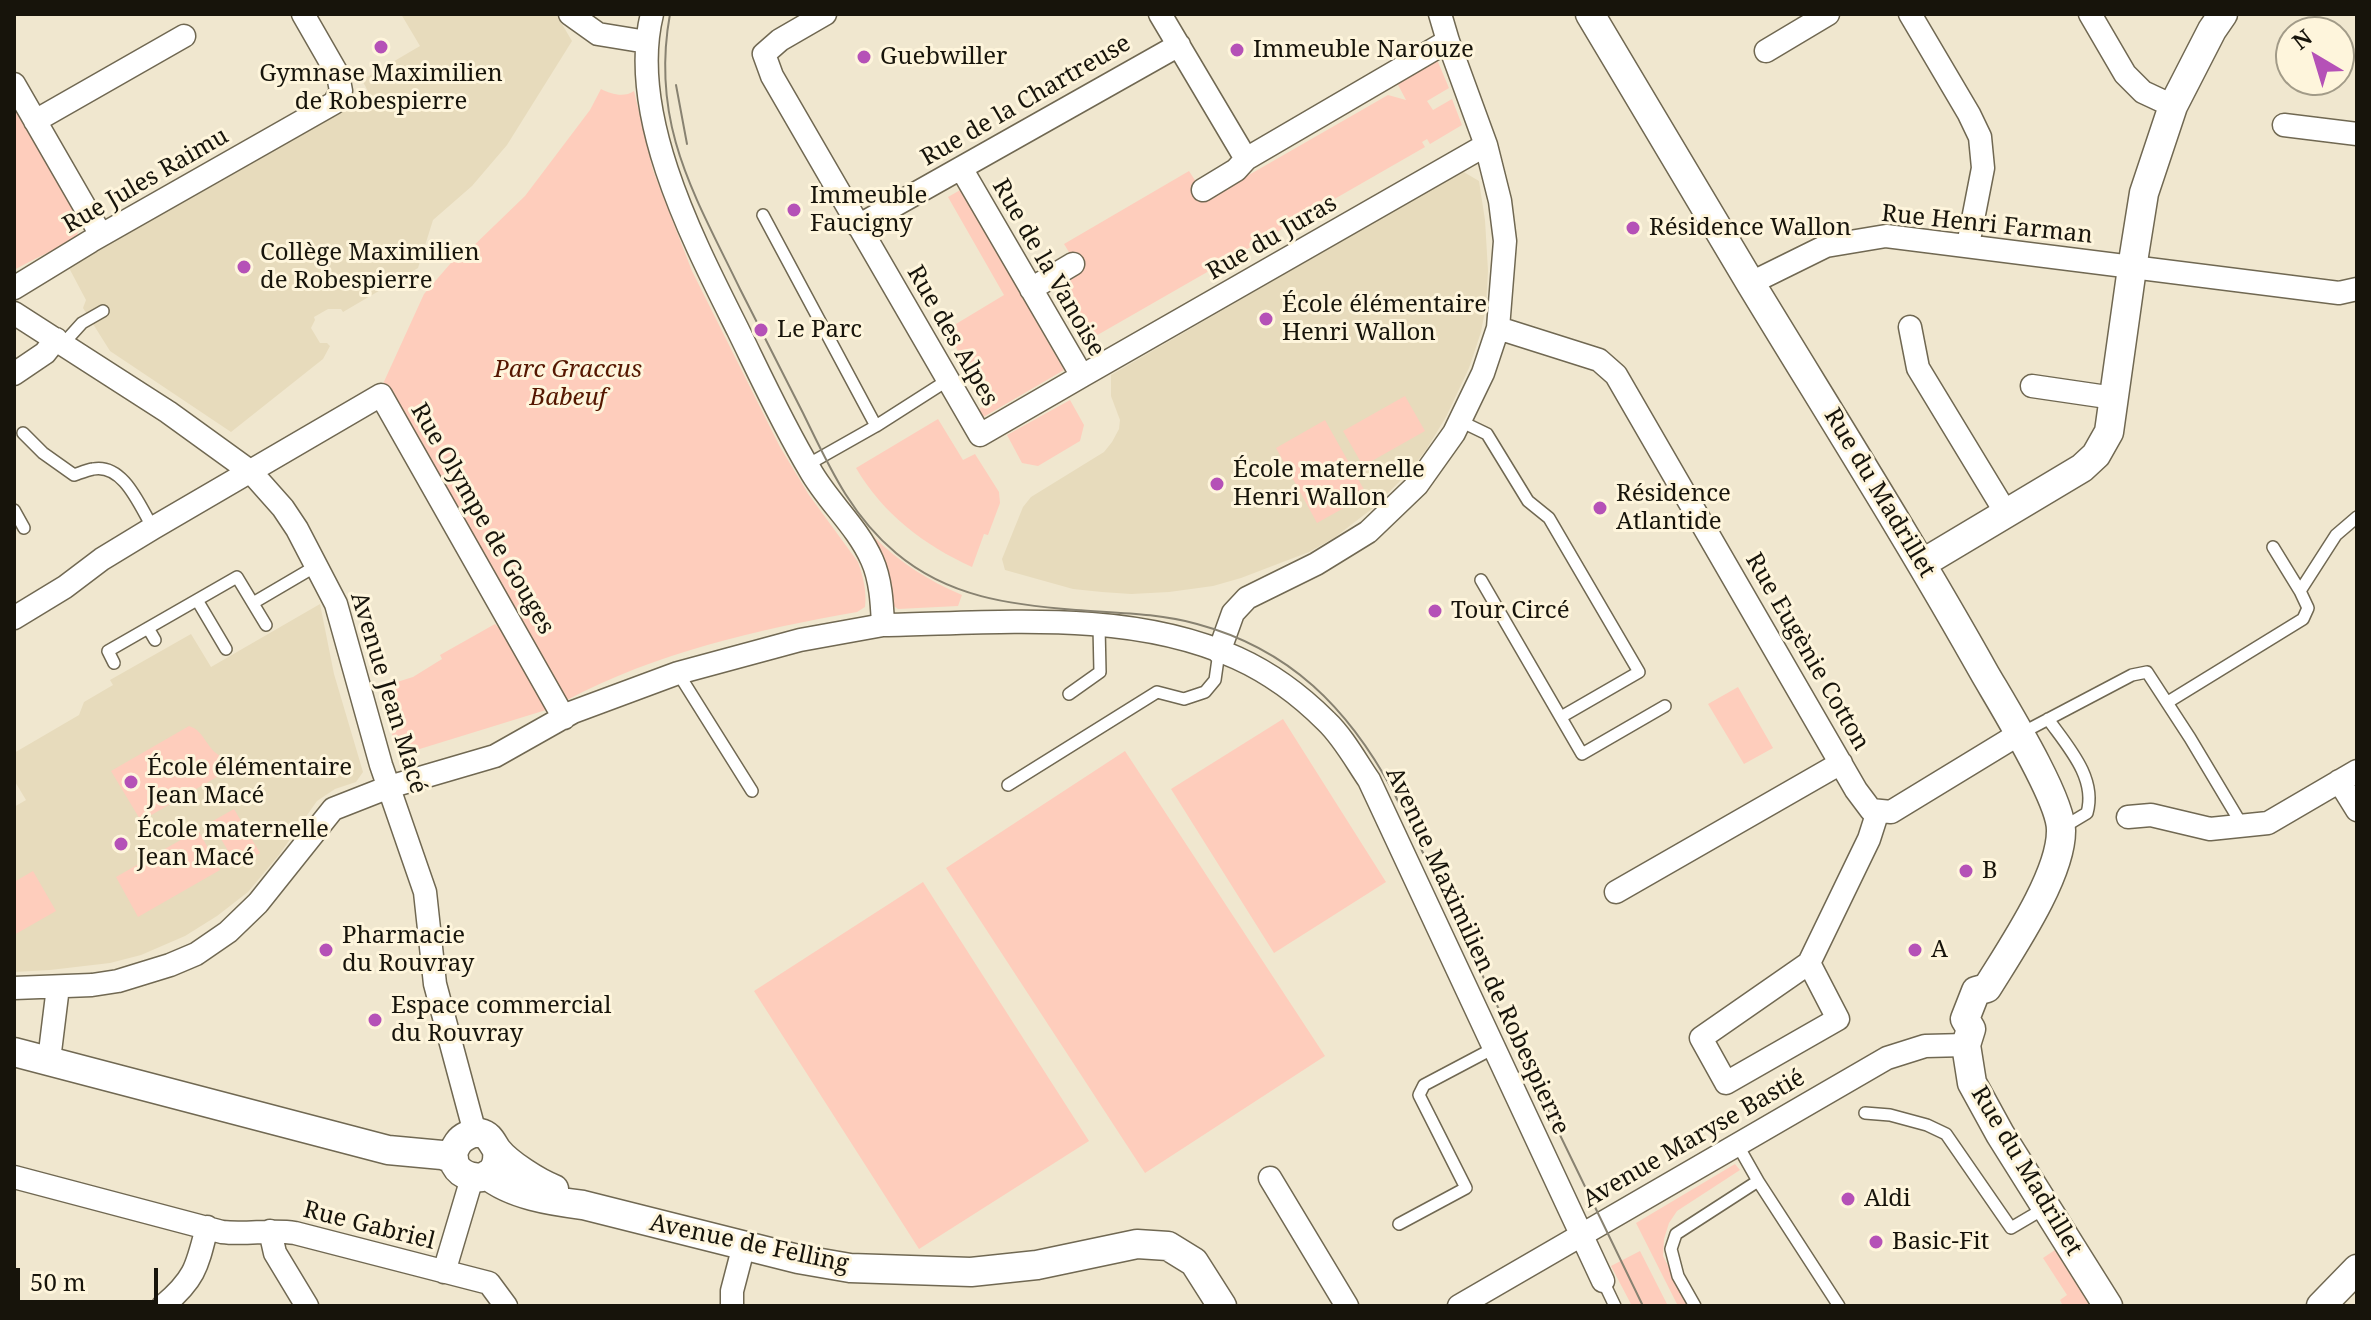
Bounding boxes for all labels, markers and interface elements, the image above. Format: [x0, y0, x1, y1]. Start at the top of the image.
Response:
north arrow [2275, 16, 2355, 96]
text: N [2285, 22, 2318, 56]
street label: Rue de la Chartreuse [916, 29, 1136, 173]
place label: Immeuble Narouze [1253, 36, 1474, 64]
marker: Gymnase Maximilien de Robespierre [372, 38, 390, 56]
marker: Immeuble Narouze [1228, 41, 1246, 59]
place label: Guebwiller [880, 43, 1007, 71]
marker: Guebwiller [855, 48, 873, 66]
place label: Gymnase Maximilien de Robespierre [259, 60, 503, 116]
street label: Rue Jules Raimu [58, 122, 234, 240]
street label: Rue de la Vanoise [986, 174, 1110, 362]
place label: Immeuble Faucigny [810, 182, 927, 238]
street label: Rue du Juras [1202, 189, 1342, 287]
street label: Rue Henri Farman [1880, 200, 2094, 250]
marker: Immeuble Faucigny [785, 201, 803, 219]
place label: Résidence Wallon [1649, 214, 1851, 242]
marker: Résidence Wallon [1624, 219, 1642, 237]
place label: Collège Maximilien de Robespierre [260, 239, 480, 295]
marker: Collège Maximilien de Robespierre [235, 258, 253, 276]
street label: Rue des Alpes [900, 261, 1004, 411]
place label: École élémentaire Henri Wallon [1282, 291, 1487, 347]
marker: École élémentaire Henri Wallon [1257, 310, 1275, 328]
place label: Le Parc [777, 316, 862, 344]
marker: Le Parc [752, 321, 770, 339]
park label: Parc Graccus Babeuf [494, 356, 642, 412]
street label: Rue Olympe de Gouges [404, 398, 560, 640]
street label: Rue du Madrillet [1817, 403, 1941, 583]
place label: École maternelle Henri Wallon [1233, 456, 1425, 512]
marker: École maternelle Henri Wallon [1208, 475, 1226, 493]
place label: Résidence Atlantide [1616, 480, 1731, 536]
marker: Résidence Atlantide [1591, 499, 1609, 517]
street label: Rue Eugènie Cotton [1739, 548, 1875, 756]
street label: Avenue Jean Macé [344, 589, 432, 797]
place label: Tour Circé [1451, 597, 1570, 625]
marker: Tour Circé [1426, 602, 1444, 620]
place label: École élémentaire Jean Macé [147, 754, 352, 810]
street label: Avenue Maximilien de Robespierre [1379, 763, 1575, 1139]
marker: École élémentaire Jean Macé [122, 773, 140, 791]
place label: École maternelle Jean Macé [137, 816, 329, 872]
marker: École maternelle Jean Macé [112, 835, 130, 853]
place label: B [1982, 857, 1998, 885]
marker: B [1957, 862, 1975, 880]
place label: Pharmacie du Rouvray [342, 922, 474, 978]
place label: A [1931, 936, 1948, 964]
marker: Pharmacie du Rouvray [317, 941, 335, 959]
marker: A [1906, 941, 1924, 959]
place label: Espace commercial du Rouvray [391, 992, 612, 1048]
marker: Espace commercial du Rouvray [366, 1011, 384, 1029]
street label: Avenue Maryse Bastié [1578, 1064, 1810, 1214]
street label: Rue du Madrillet [1964, 1081, 2088, 1261]
place label: Aldi [1864, 1185, 1911, 1213]
marker: Aldi [1839, 1190, 1857, 1208]
street label: Rue Gabriel [300, 1196, 438, 1256]
street label: Avenue de Felling [647, 1209, 851, 1279]
place label: Basic-Fit [1892, 1228, 1989, 1256]
marker: Basic-Fit [1867, 1233, 1885, 1251]
scale bar [20, 1252, 162, 1302]
text: 50 m [30, 1265, 86, 1298]

